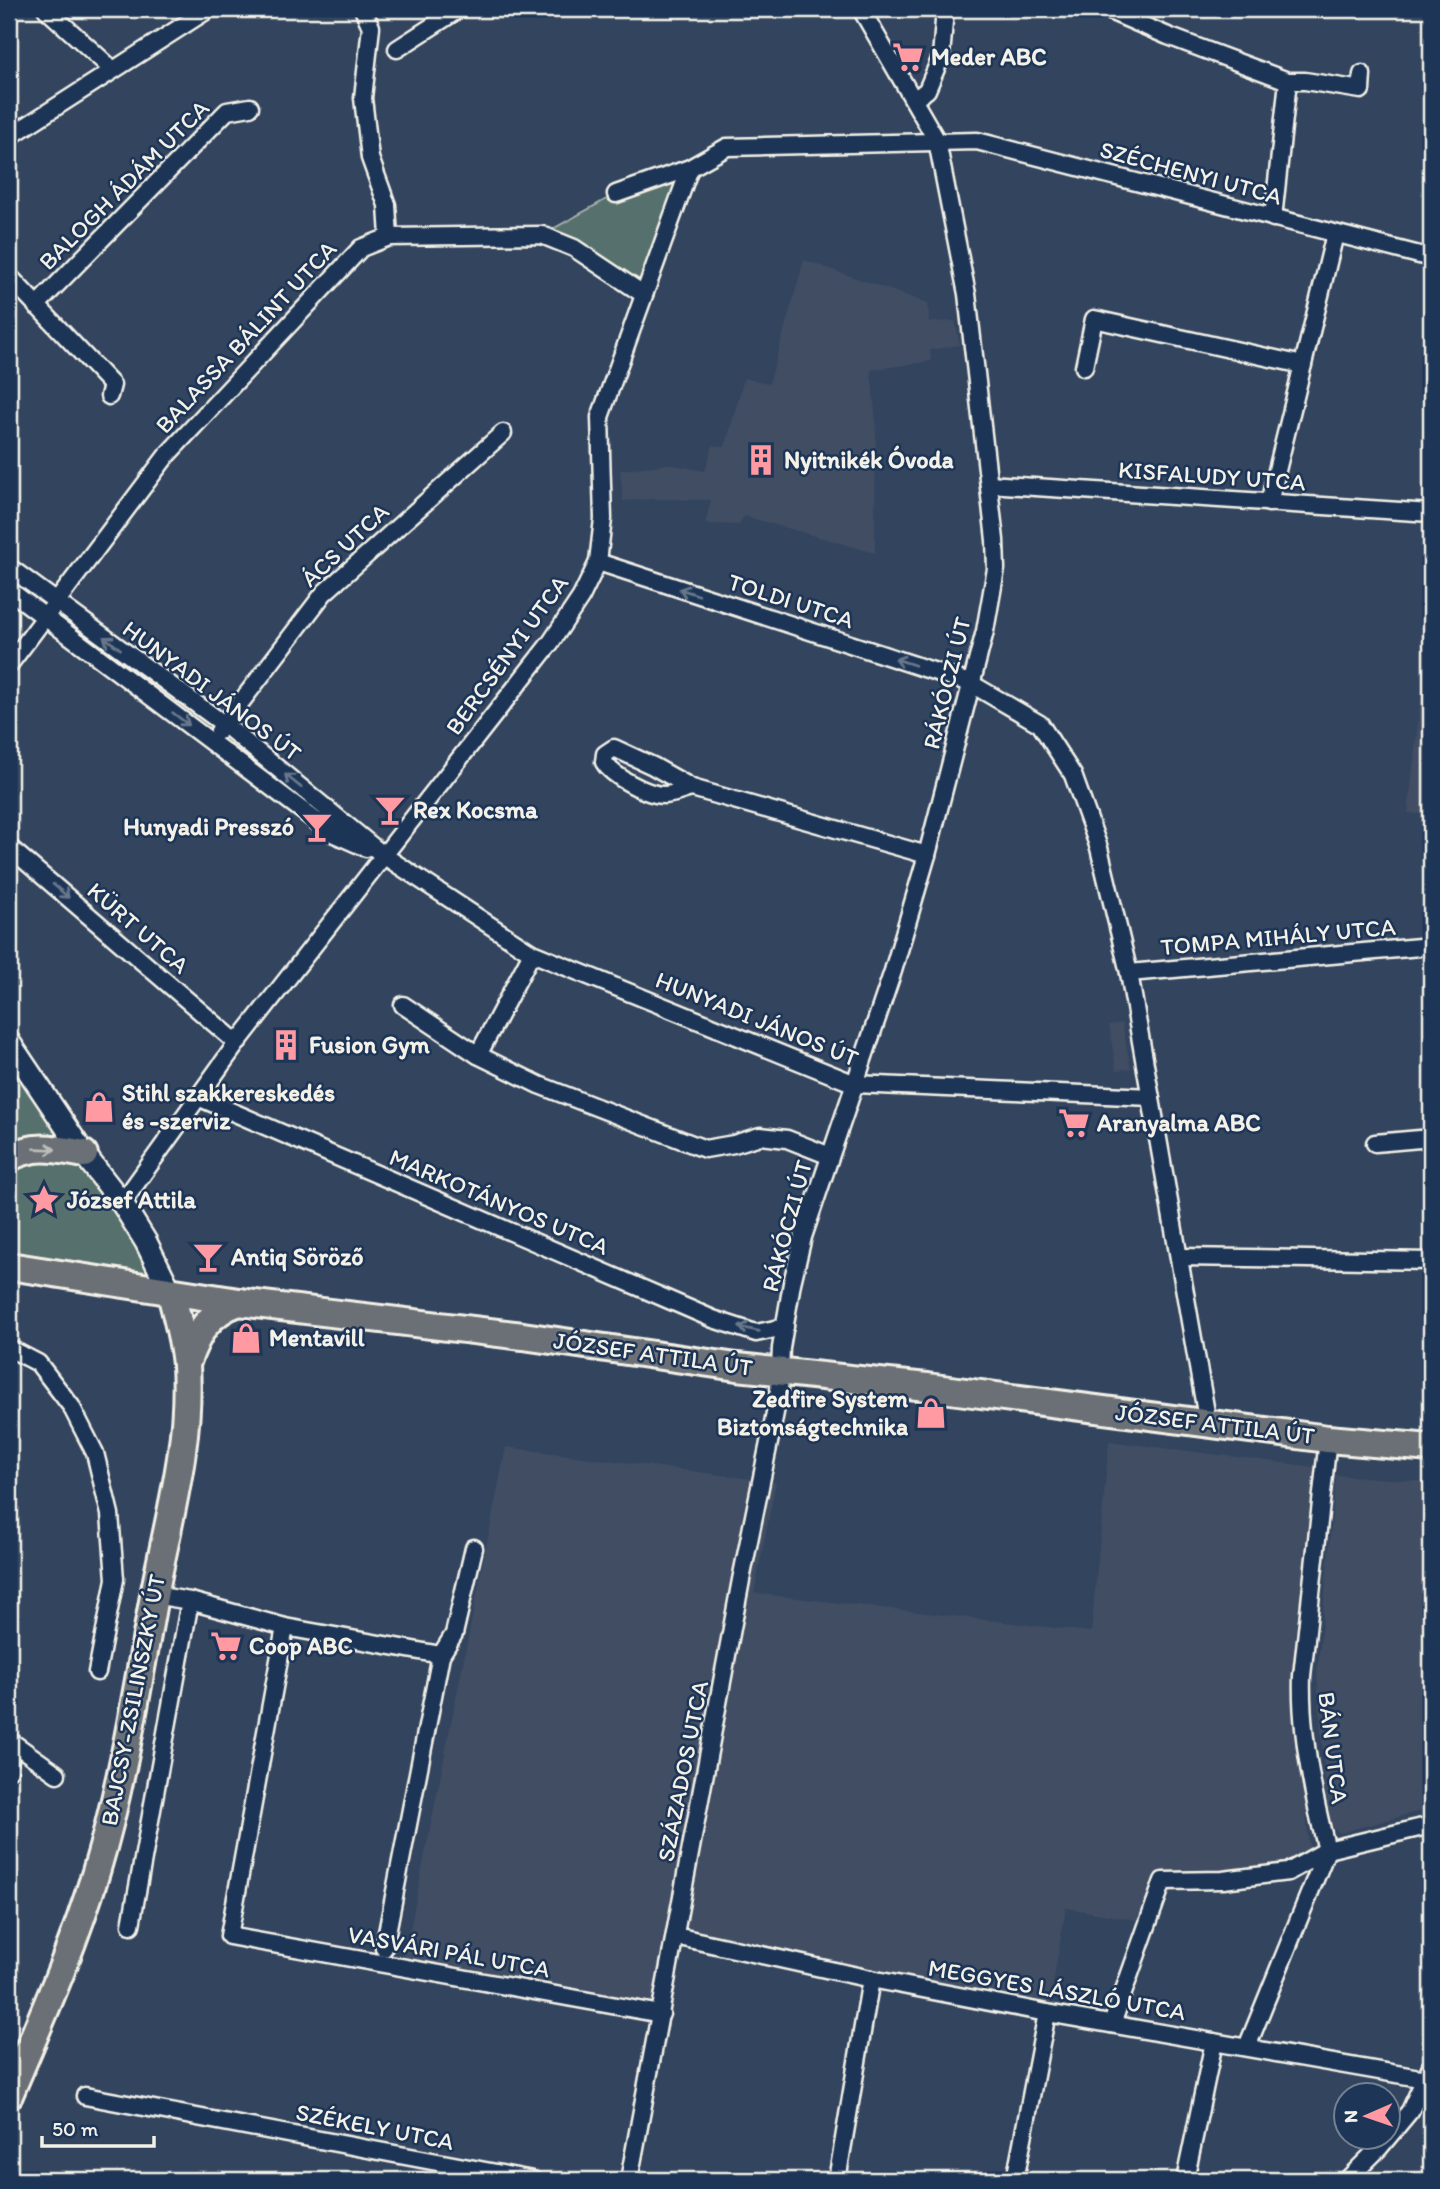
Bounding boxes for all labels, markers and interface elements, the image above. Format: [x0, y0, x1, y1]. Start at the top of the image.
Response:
supermarket icon: Meder ABC [891, 40, 925, 74]
place label: Meder ABC [931, 42, 1047, 71]
street label: BALOGH ÁDÁM UTCA [32, 93, 215, 276]
street label: SZÉCHENYI UTCA [1097, 134, 1285, 211]
street label: BALASSA BÁLINT UTCA [149, 234, 342, 439]
building icon: Nyitnikék Óvoda [744, 443, 778, 477]
place label: Nyitnikék Óvoda [784, 445, 954, 475]
street label: KISFALUDY UTCA [1117, 454, 1307, 497]
street label: ÁCS UTCA [295, 497, 395, 593]
street label: TOLDI UTCA [725, 567, 858, 634]
street label: BERCSÉNYI UTCA [439, 569, 574, 740]
one-way arrow [678, 585, 700, 597]
street label: RÁKÓCZI ÚT [916, 613, 977, 752]
street label: HUNYADI JÁNOS ÚT [117, 614, 308, 768]
one-way arrow [103, 636, 122, 650]
one-way arrow [894, 655, 916, 668]
one-way arrow [171, 712, 190, 726]
one-way arrow [284, 773, 302, 789]
bar icon: Rex Kocsma [373, 793, 407, 827]
place label: Rex Kocsma [413, 795, 538, 824]
bar icon: Hunyadi Presszó [300, 810, 334, 844]
place label: Hunyadi Presszó [123, 812, 294, 842]
street label: KÜRT UTCA [82, 876, 195, 980]
one-way arrow [51, 883, 69, 899]
street label: TOMPA MIHÁLY UTCA [1159, 912, 1397, 961]
street label: HUNYADI JÁNOS ÚT [651, 965, 863, 1073]
building icon: Fusion Gym [269, 1028, 303, 1062]
place label: Fusion Gym [309, 1030, 430, 1060]
place label: Stihl szakkereskedés és -szerviz [122, 1078, 335, 1135]
shop icon: Stihl szakkereskedés és -szerviz [82, 1090, 116, 1124]
supermarket icon: Aranyalma ABC [1057, 1106, 1091, 1140]
place label: Aranyalma ABC [1096, 1108, 1261, 1138]
one-way arrow [34, 1142, 57, 1155]
street label: MARKOTÁNYOS UTCA [385, 1142, 613, 1261]
street label: RÁKÓCZI ÚT [755, 1156, 818, 1295]
place icon: József Attila [27, 1183, 61, 1217]
place label: József Attila [66, 1185, 196, 1214]
bar icon: Antiq Söröző [191, 1240, 225, 1274]
place label: Antiq Söröző [230, 1242, 364, 1272]
shop icon: Mentavill [229, 1321, 263, 1355]
one-way arrow [738, 1322, 760, 1335]
place label: Mentavill [269, 1323, 365, 1352]
street label: JÓZSEF ATTILA ÚT [552, 1325, 755, 1382]
place label: Zedfire System Biztonságtechnika [717, 1384, 909, 1442]
shop icon: Zedfire System Biztonságtechnika [914, 1396, 948, 1430]
street label: JÓZSEF ATTILA ÚT [1114, 1397, 1317, 1450]
street label: BAJCSY-ZSILINSZKY ÚT [94, 1571, 171, 1828]
supermarket icon: Coop ABC [209, 1629, 243, 1663]
place label: Coop ABC [249, 1631, 353, 1661]
street label: SZÁZADOS UTCA [651, 1678, 714, 1864]
street label: BÁN UTCA [1312, 1690, 1355, 1806]
street label: VASVÁRI PÁL UTCA [346, 1919, 552, 1984]
street label: MEGGYES LÁSZLÓ UTCA [926, 1953, 1188, 2026]
north arrow [1332, 2080, 1402, 2150]
street label: SZÉKELY UTCA [294, 2097, 457, 2156]
scale bar [42, 2105, 154, 2149]
text: N [1339, 2110, 1362, 2123]
text: 50 m [52, 2116, 99, 2141]

